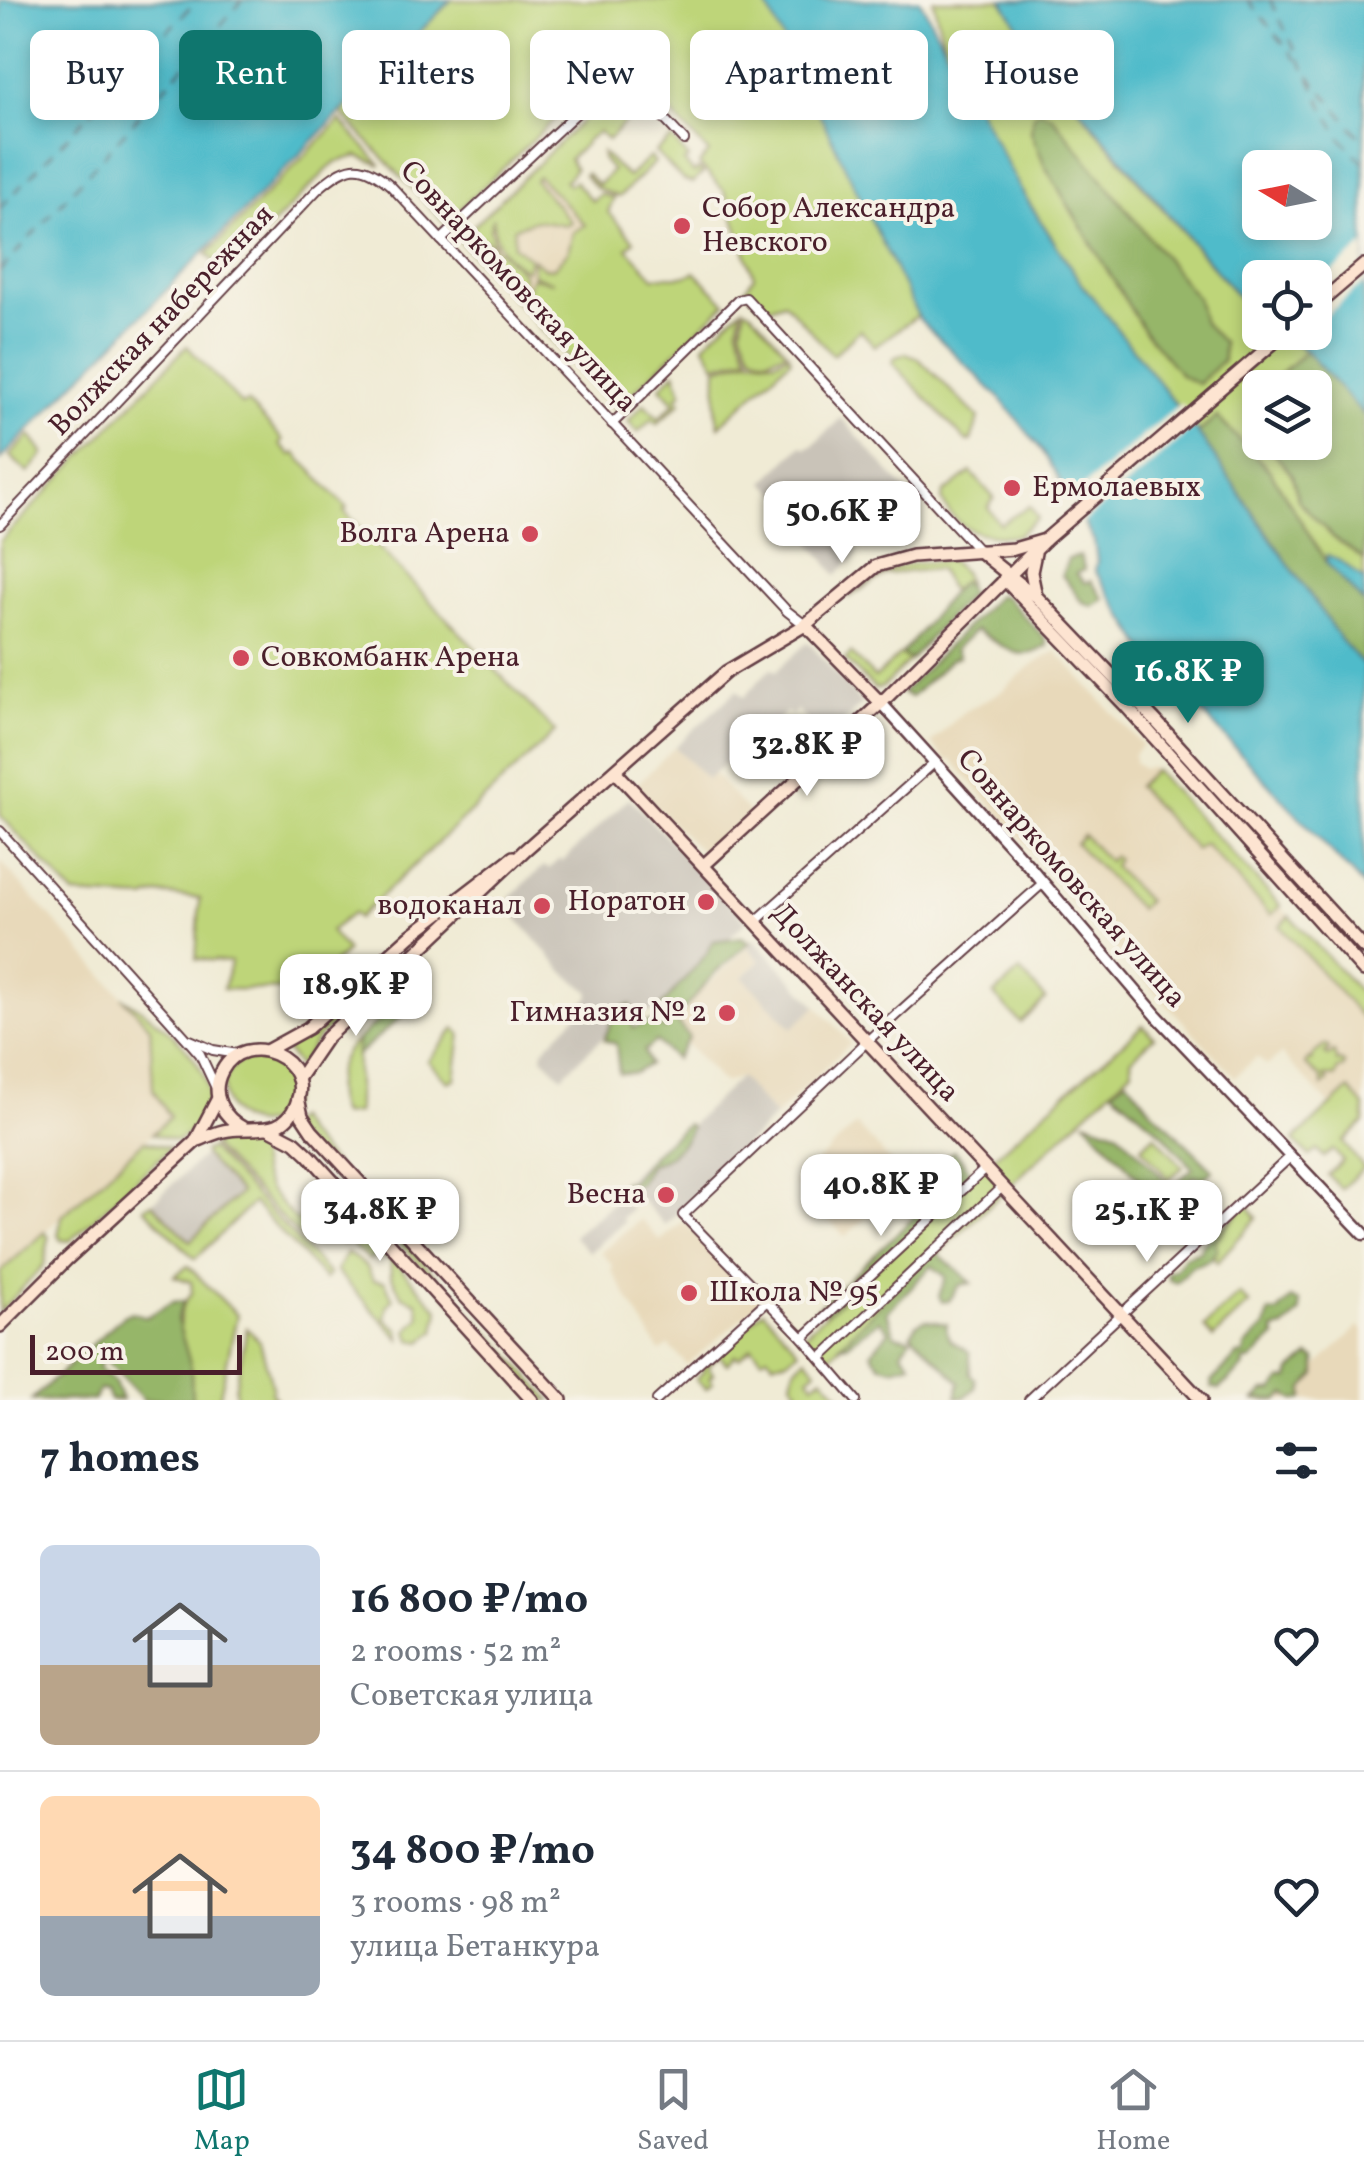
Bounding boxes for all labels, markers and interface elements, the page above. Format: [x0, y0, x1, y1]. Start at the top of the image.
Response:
chip: Buy [30, 30, 159, 120]
chip: Rent [179, 30, 322, 120]
chip: Filters [342, 30, 510, 120]
chip: New [530, 30, 670, 120]
chip: Apartment [690, 30, 928, 120]
chip: House [948, 30, 1114, 120]
north arrow [1242, 150, 1332, 240]
map controls [1242, 150, 1332, 460]
street label: Совнаркомовская улица [390, 151, 646, 423]
place label: Собор Александра Невского [702, 188, 956, 264]
street label: Волжская набережная [40, 196, 284, 446]
marker: Собор Александра Невского [671, 215, 693, 237]
button: locate [1242, 260, 1332, 350]
button: layers [1242, 370, 1332, 460]
place label: Ермолаевых [1032, 467, 1201, 509]
marker: Ермолаевых [1001, 477, 1023, 499]
pin: 50.6K ₽ [750, 481, 934, 566]
text: 50.6K ₽ [786, 491, 898, 535]
place label: Волга Арена [339, 513, 510, 555]
marker: Волга Арена [519, 523, 541, 545]
place label: Совкомбанк Арена [261, 637, 520, 679]
pin: 16.8K ₽ [1096, 641, 1280, 726]
marker: Совкомбанк Арена [230, 647, 252, 669]
text: 16.8K ₽ [1134, 651, 1242, 695]
pin: 32.8K ₽ [715, 714, 899, 799]
text: 32.8K ₽ [751, 724, 863, 768]
street label: Совнаркомовская улица [946, 740, 1196, 1018]
place label: Норатон [567, 881, 686, 923]
place label: водоканал [377, 885, 522, 927]
marker: Норатон [695, 891, 717, 913]
street label: Должанская улица [761, 894, 969, 1112]
marker: водоканал [531, 895, 553, 917]
pin: 18.9K ₽ [264, 954, 448, 1039]
text: 18.9K ₽ [302, 964, 410, 1008]
place label: Гимназия № 2 [509, 992, 707, 1034]
marker: Гимназия № 2 [716, 1002, 738, 1024]
pin: 40.8K ₽ [789, 1154, 973, 1239]
text: 40.8K ₽ [823, 1164, 939, 1208]
place label: Весна [566, 1174, 646, 1216]
pin: 34.8K ₽ [288, 1179, 472, 1264]
pin: 25.1K ₽ [1055, 1180, 1239, 1265]
marker: Весна [655, 1184, 677, 1206]
text: 34.8K ₽ [323, 1189, 437, 1233]
text: 25.1K ₽ [1094, 1190, 1200, 1234]
place label: Школа № 95 [709, 1272, 879, 1314]
marker: Школа № 95 [678, 1282, 700, 1304]
scale bar [30, 1330, 242, 1374]
text: 200 m [45, 1333, 124, 1372]
text: 7 homes [40, 1431, 200, 1490]
icon: filters [1269, 1433, 1324, 1488]
text: 16 800 ₽/mo [350, 1572, 588, 1631]
icon: home [120, 1585, 240, 1705]
icon: heart [1269, 1618, 1324, 1673]
text: 2 rooms · 52 m² [350, 1631, 561, 1675]
text: Советская улица [350, 1675, 594, 1719]
text: 34 800 ₽/mo [350, 1823, 595, 1882]
icon: home [120, 1836, 240, 1956]
icon: heart [1269, 1869, 1324, 1924]
text: 3 rooms · 98 m² [350, 1882, 561, 1926]
text: улица Бетанкура [350, 1926, 600, 1970]
tab: Map [194, 2062, 250, 2161]
tab: Saved [637, 2062, 709, 2161]
tab: Home [1096, 2062, 1170, 2161]

